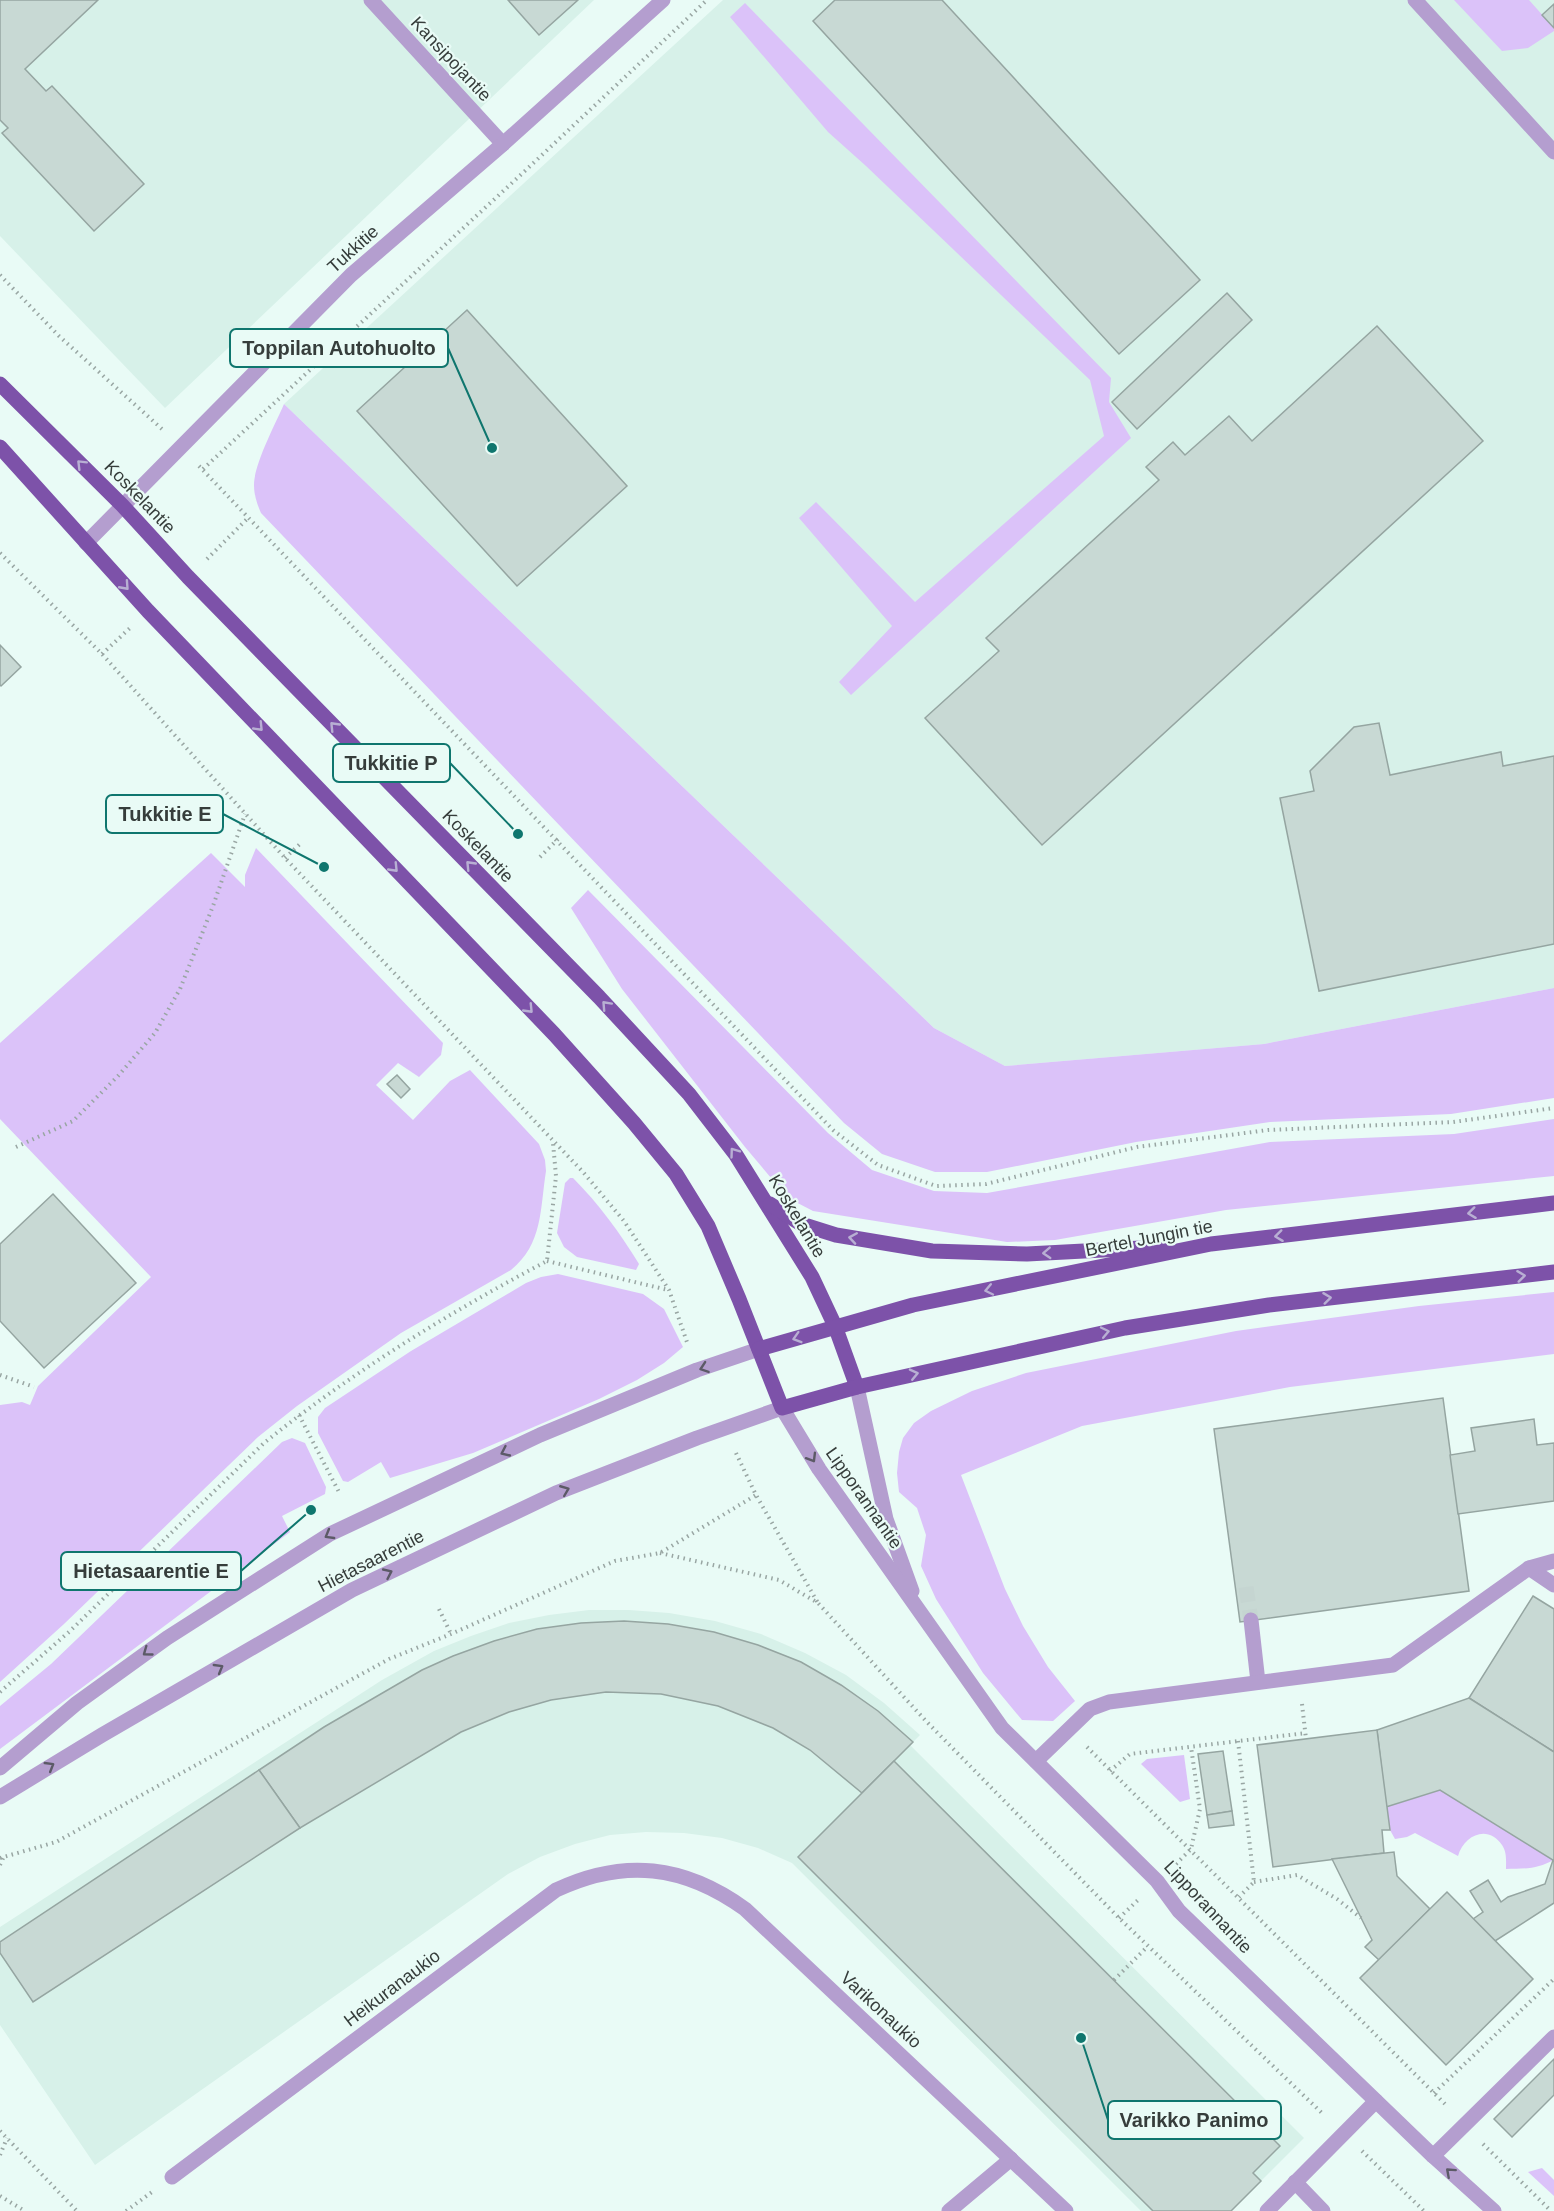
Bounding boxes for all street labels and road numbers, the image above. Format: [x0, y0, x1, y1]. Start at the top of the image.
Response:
street label: Kansipojantie [407, 13, 495, 105]
street label: Tukkitie [324, 221, 382, 277]
street label: Koskelantie [100, 457, 180, 537]
street label: Koskelantie [438, 806, 518, 886]
street label: Koskelantie [764, 1171, 830, 1261]
street label: Bertel Jungin tie [1084, 1216, 1214, 1260]
street label: Lipporannantie [822, 1443, 906, 1553]
street label: Hietasaarentie [315, 1526, 427, 1596]
street label: Lipporannantie [1160, 1857, 1256, 1957]
street label: Heikuranaukio [340, 1945, 444, 2031]
street label: Varikonaukio [837, 1968, 925, 2052]

